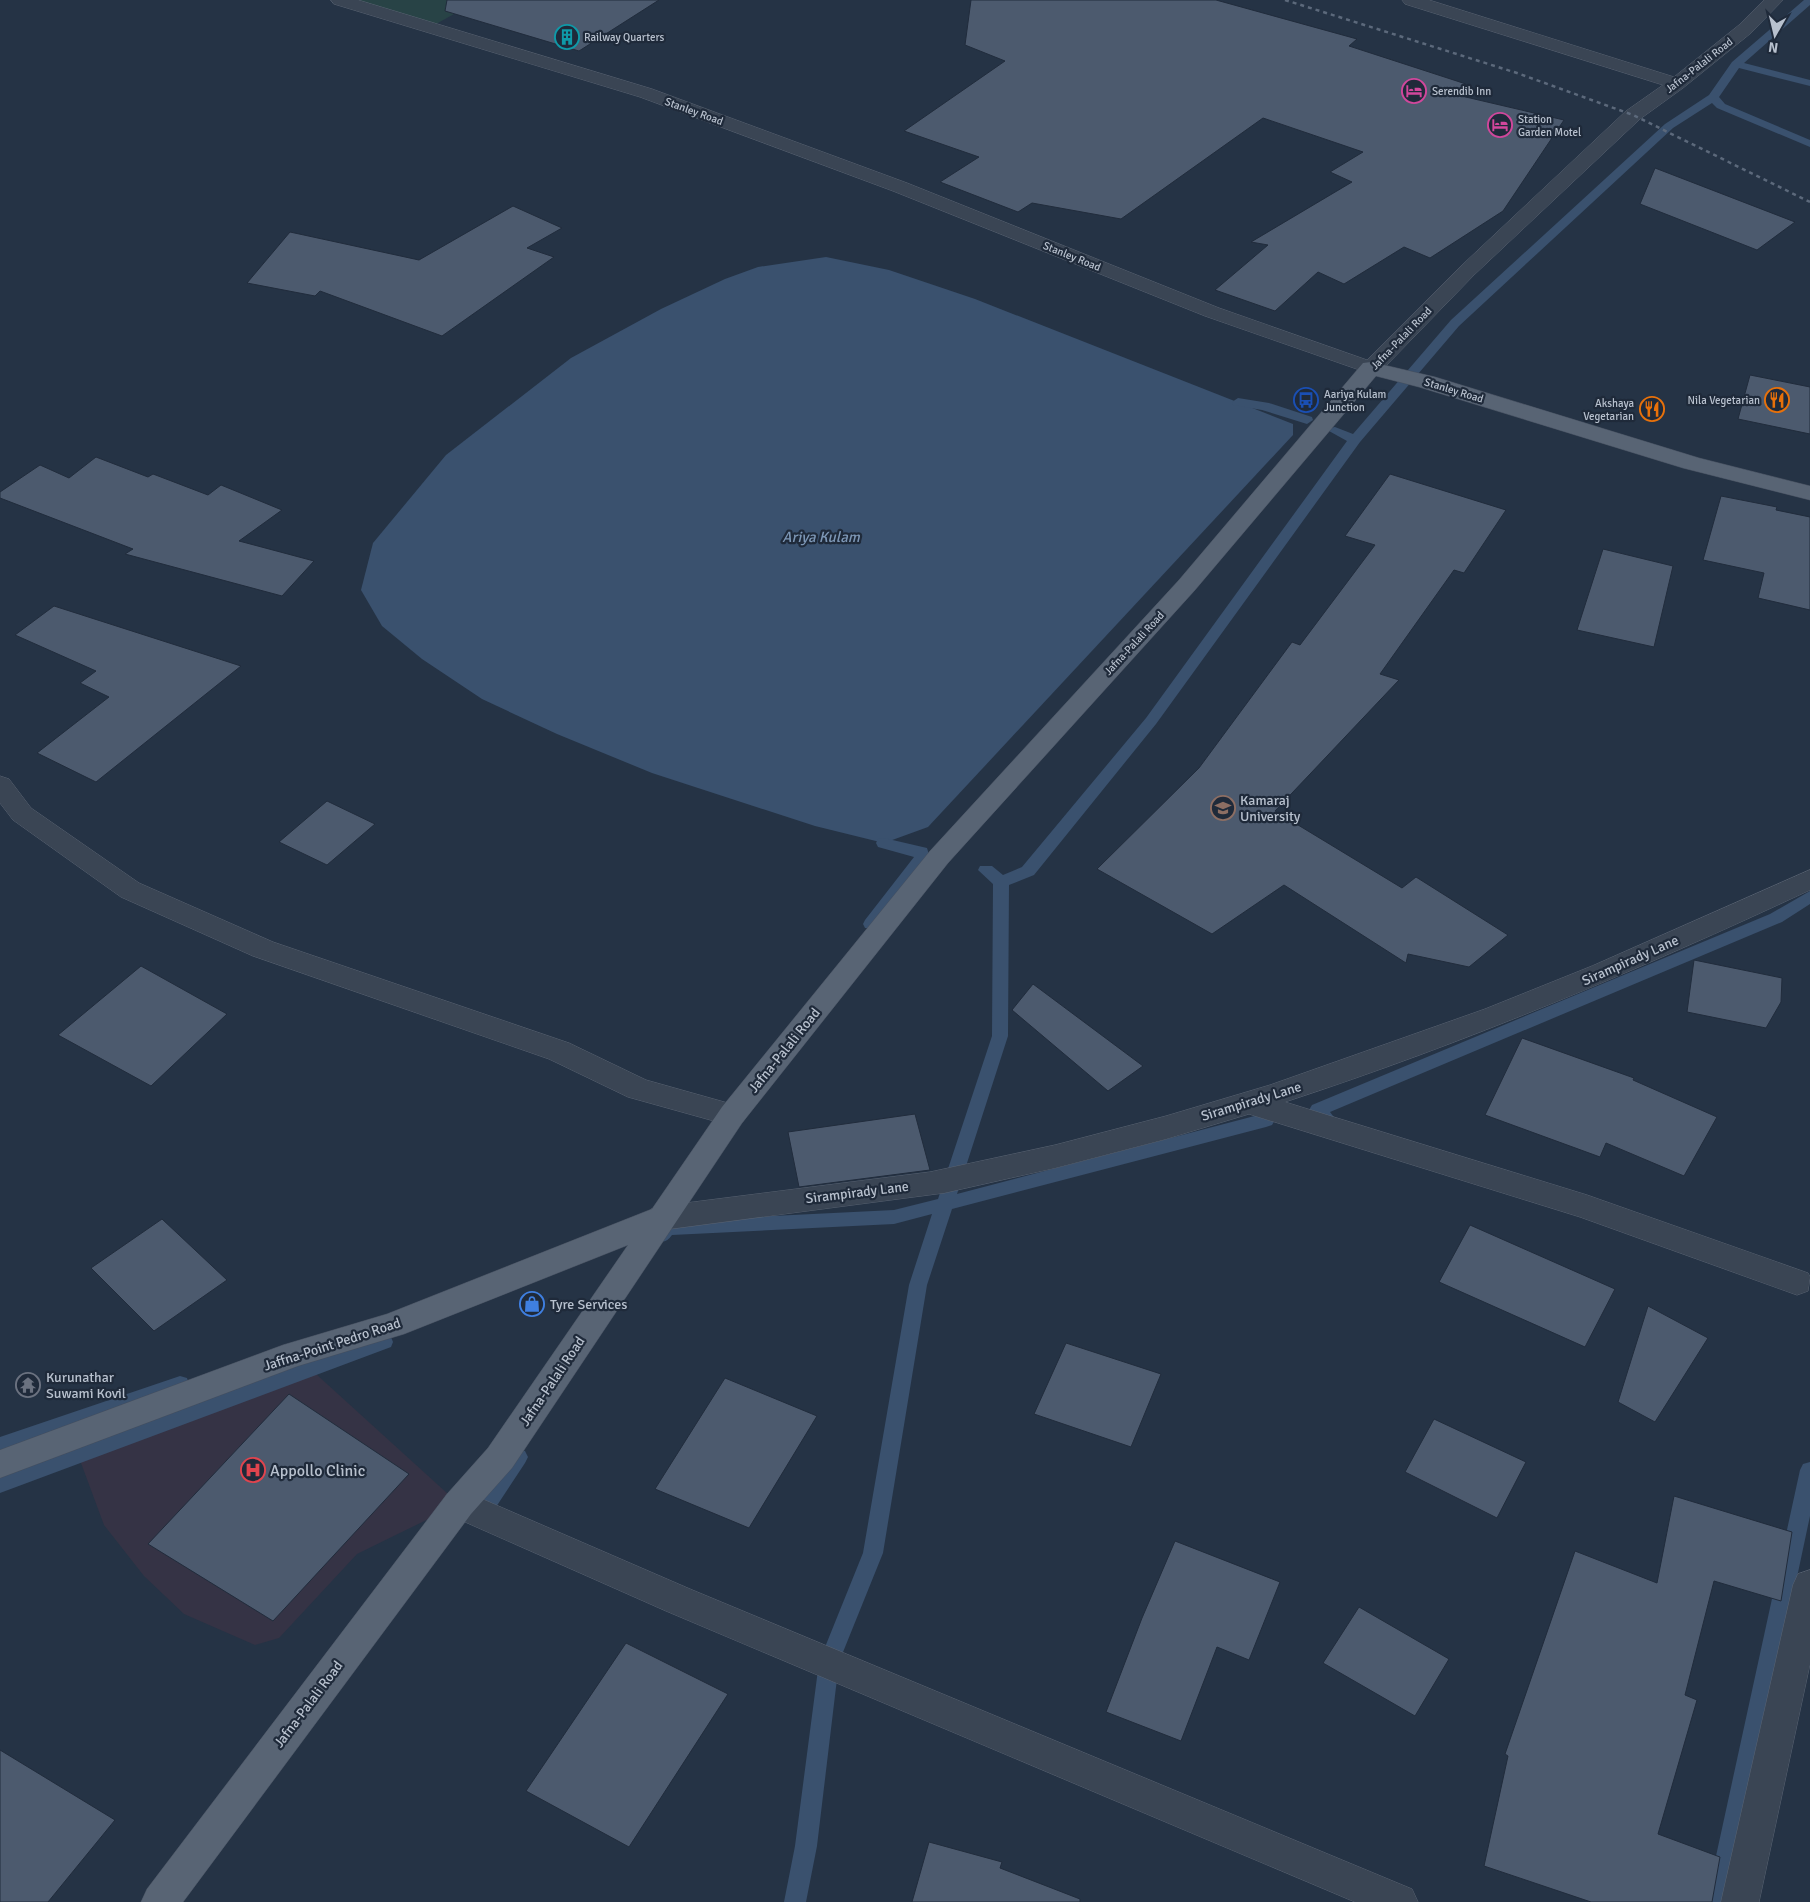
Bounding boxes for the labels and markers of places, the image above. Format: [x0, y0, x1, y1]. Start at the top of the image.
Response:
building icon: Railway Quarters [554, 24, 580, 50]
place label: Railway Quarters [584, 31, 664, 44]
hotel icon: Serendib Inn [1401, 78, 1427, 104]
place label: Serendib Inn [1432, 85, 1491, 98]
hotel icon: Station Garden Motel [1487, 112, 1513, 138]
place label: Station Garden Motel [1518, 113, 1581, 139]
bus stop icon: Aariya Kulam Junction [1293, 387, 1319, 413]
restaurant icon: Nila Vegetarian [1764, 387, 1790, 413]
place label: Aariya Kulam Junction [1324, 388, 1387, 414]
place label: Nila Vegetarian [1687, 394, 1760, 407]
restaurant icon: Akshaya Vegetarian [1639, 396, 1665, 422]
place label: Akshaya Vegetarian [1583, 397, 1634, 423]
place label: Kamaraj University [1240, 792, 1301, 825]
school or university icon: Kamaraj University [1210, 795, 1236, 821]
shop icon: Tyre Services [519, 1291, 545, 1317]
place label: Tyre Services [550, 1296, 627, 1313]
place label: Kurunathar Suwami Kovil [46, 1369, 126, 1402]
temple icon: Kurunathar Suwami Kovil [15, 1372, 41, 1398]
hospital icon: Appollo Clinic [240, 1457, 266, 1483]
place label: Appollo Clinic [270, 1461, 365, 1481]

